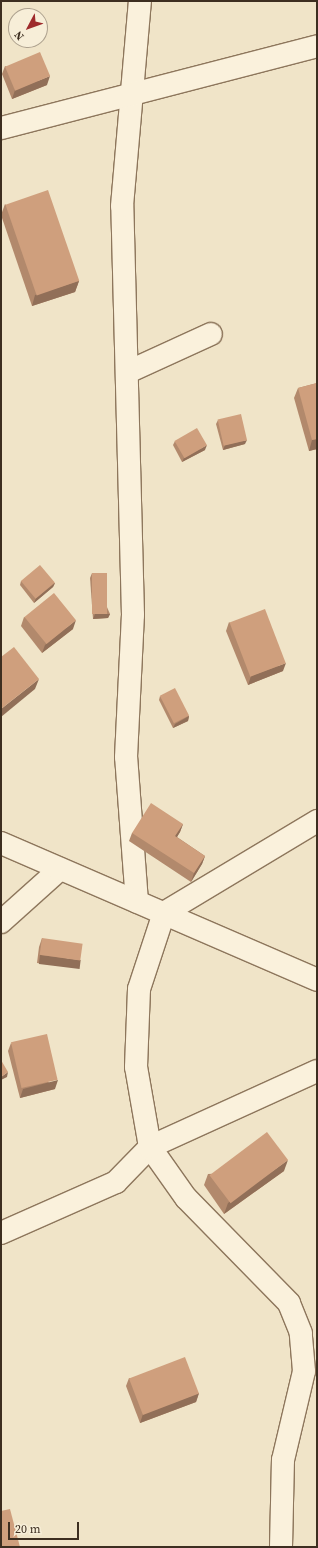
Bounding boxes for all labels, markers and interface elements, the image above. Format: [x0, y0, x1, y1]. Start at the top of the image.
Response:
north arrow [8, 8, 48, 48]
text: N [11, 28, 28, 43]
scale bar [10, 1514, 81, 1540]
text: 20 m [15, 1521, 41, 1537]

